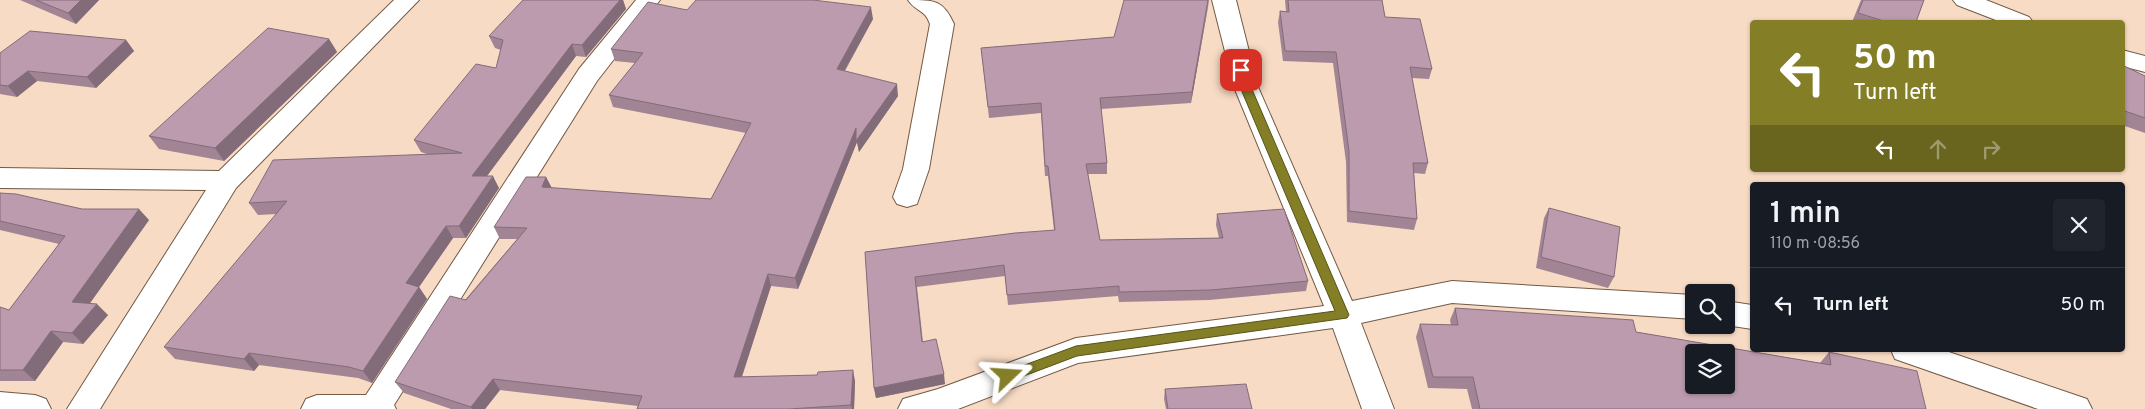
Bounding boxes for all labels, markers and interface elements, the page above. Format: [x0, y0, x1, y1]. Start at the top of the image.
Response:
text: 50 m [1853, 37, 1937, 81]
icon: left [1770, 40, 1835, 105]
pin [1220, 49, 1262, 91]
icon: arrive [1227, 56, 1255, 84]
text: Turn left [1853, 80, 1936, 107]
icon: left [1871, 135, 1899, 163]
icon: ahead [1924, 135, 1952, 163]
icon: right [1977, 135, 2005, 163]
text: 1 min [1770, 196, 1841, 233]
button: close [2053, 199, 2105, 251]
text: 110 m · 08:56 [1770, 234, 1860, 254]
map controls [1685, 284, 1735, 394]
button: search [1685, 284, 1735, 334]
icon: left [1770, 291, 1798, 319]
text: Turn left [1813, 293, 1889, 317]
text: 50 m [2060, 293, 2105, 317]
button: layers [1685, 344, 1735, 394]
position arrow [981, 349, 1033, 401]

